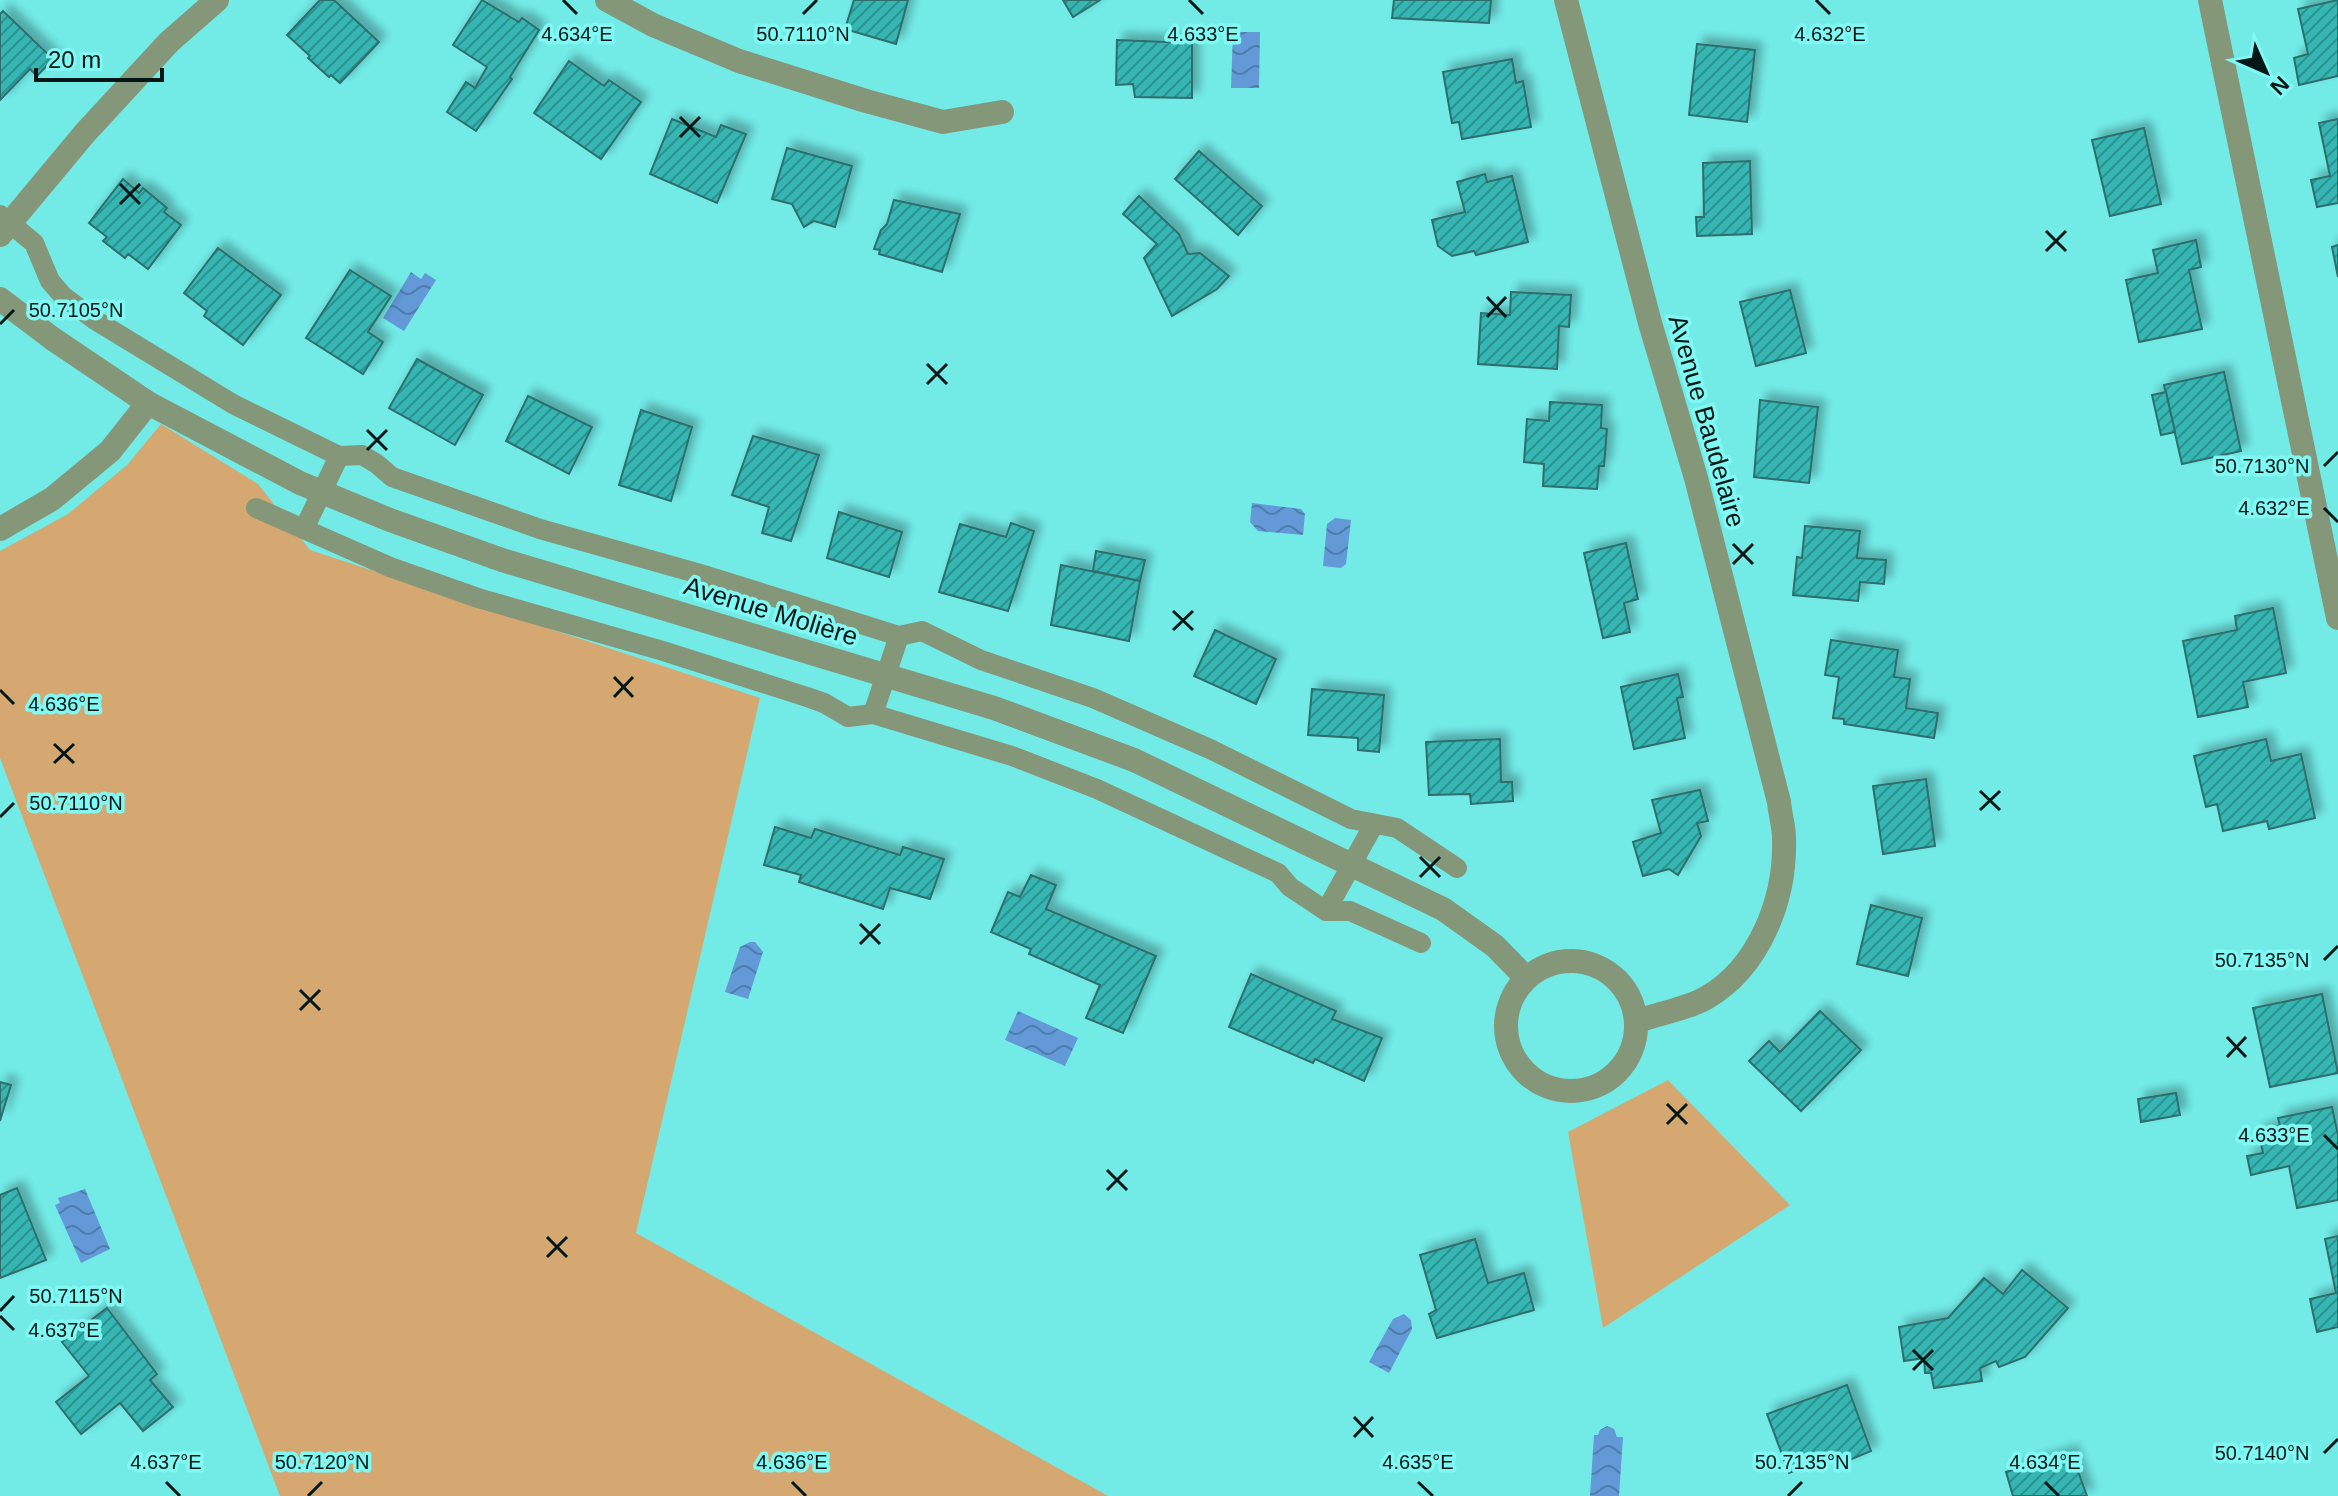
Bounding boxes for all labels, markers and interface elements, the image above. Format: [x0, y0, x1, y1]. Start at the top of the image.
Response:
text: 4.634°E [541, 23, 613, 45]
text: 50.7110°N [756, 23, 850, 45]
text: 4.633°E [1167, 23, 1239, 45]
text: 4.632°E [1794, 23, 1866, 45]
scale bar [36, 32, 162, 82]
north arrow [2226, 32, 2306, 112]
text: 20 m [48, 46, 101, 73]
text: N [2265, 71, 2294, 100]
text: 50.7105°N [29, 299, 123, 321]
street label: Avenue Baudelaire [1662, 311, 1752, 531]
text: 50.7130°N [2215, 455, 2309, 477]
text: 4.632°E [2238, 497, 2310, 519]
street label: Avenue Molière [680, 570, 862, 652]
text: 4.636°E [28, 693, 100, 715]
text: 50.7110°N [29, 792, 123, 814]
text: 50.7135°N [2215, 949, 2309, 971]
text: 4.633°E [2238, 1124, 2310, 1146]
text: 50.7115°N [29, 1285, 123, 1307]
text: 4.637°E [28, 1319, 100, 1341]
text: 50.7140°N [2215, 1442, 2309, 1464]
text: 4.637°E [130, 1451, 202, 1473]
text: 50.7120°N [275, 1451, 369, 1473]
text: 4.636°E [756, 1451, 828, 1473]
text: 4.635°E [1382, 1451, 1454, 1473]
text: 50.7135°N [1755, 1451, 1849, 1473]
text: 4.634°E [2009, 1451, 2081, 1473]

